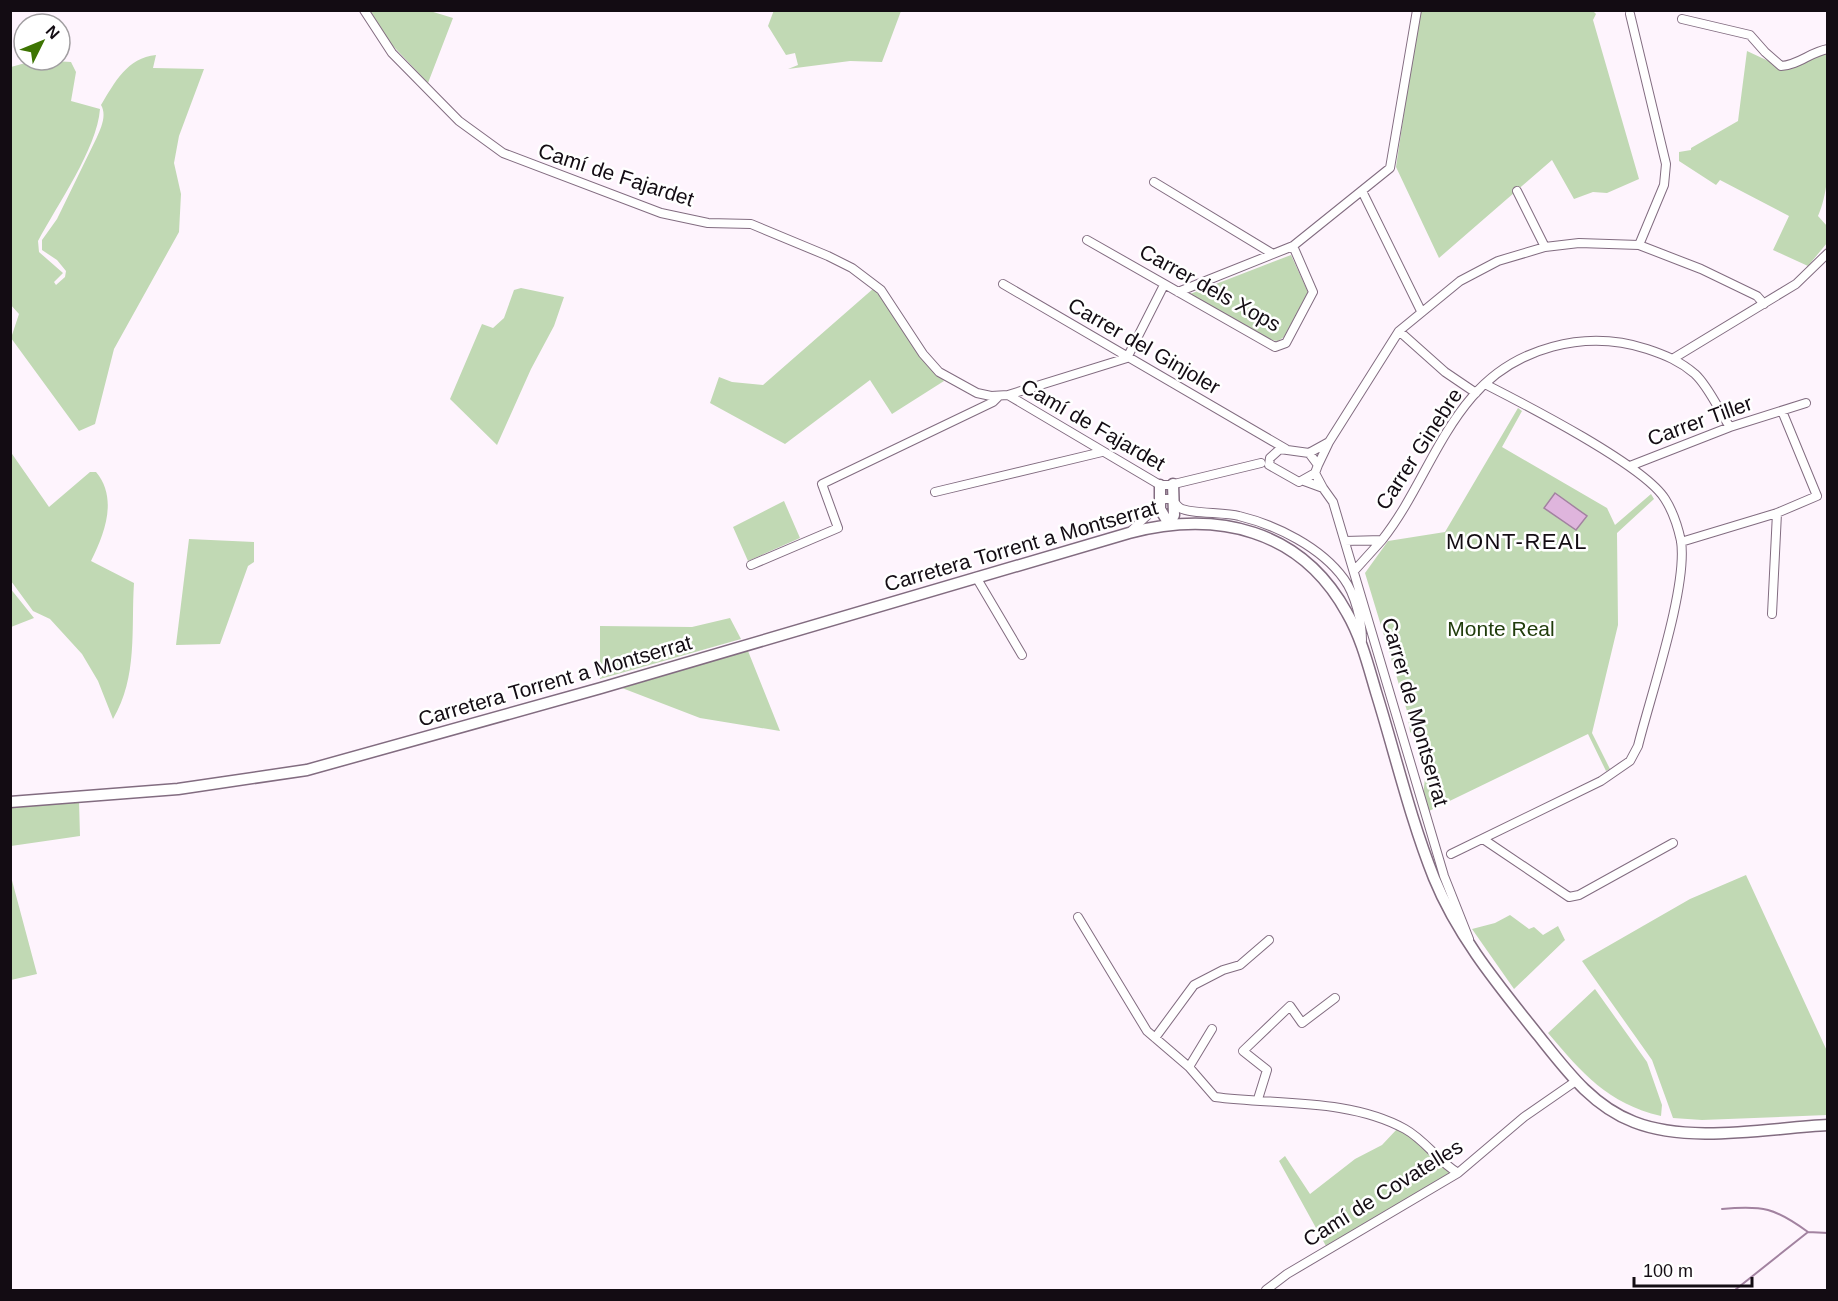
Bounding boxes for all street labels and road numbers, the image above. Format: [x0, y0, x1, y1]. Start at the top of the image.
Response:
street label: Camí de Fajardet [535, 139, 697, 211]
street label: Carrer dels Xops [1136, 239, 1285, 336]
street label: Carrer del Ginjoler [1064, 293, 1224, 398]
street label: Camí de Fajardet [1017, 374, 1169, 475]
street label: Carrer Ginebre [1371, 384, 1466, 514]
street label: Carrer Tiller [1644, 391, 1755, 450]
street label: Carretera Torrent a Montserrat [882, 495, 1160, 596]
street label: Carrer de Montserrat [1378, 615, 1453, 809]
street label: Carretera Torrent a Montserrat [416, 630, 694, 731]
street label: Camí de Covatelles [1299, 1134, 1467, 1251]

